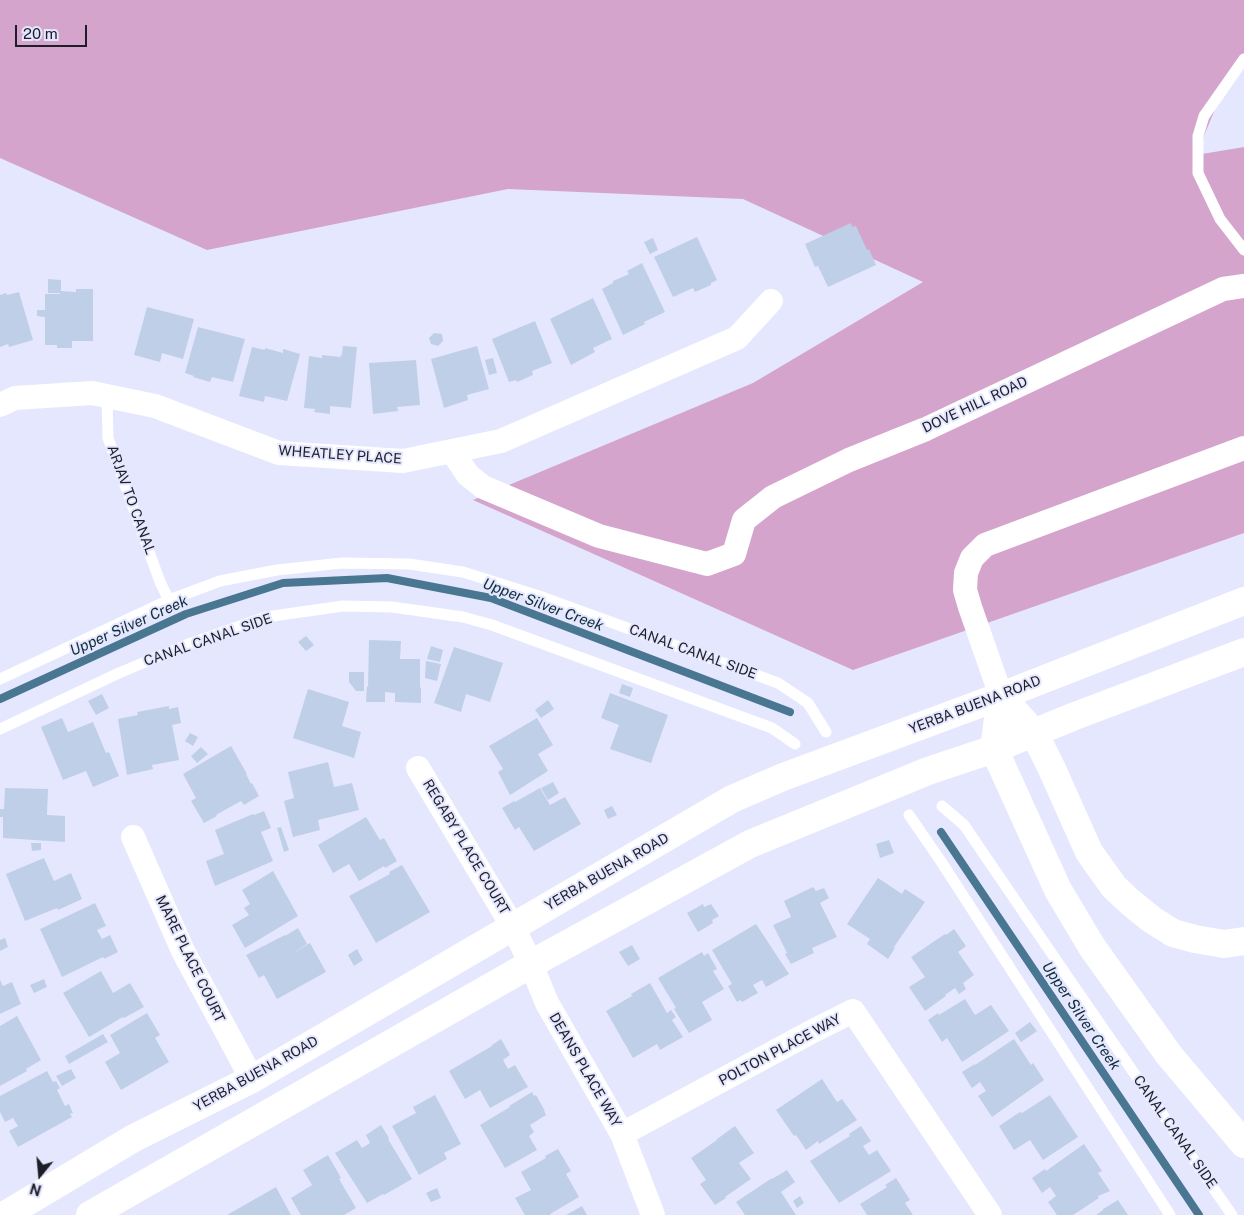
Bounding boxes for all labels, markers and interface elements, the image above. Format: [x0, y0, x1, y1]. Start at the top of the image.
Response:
scale bar [18, 15, 90, 47]
text: 20 m [23, 25, 58, 42]
street label: DOVE HILL ROAD [920, 373, 1030, 437]
street label: WHEATLEY PLACE [278, 442, 402, 468]
street label: ARJAV TO CANAL [103, 443, 159, 557]
water label: Upper Silver Creek [480, 575, 606, 635]
water label: Upper Silver Creek [67, 592, 191, 660]
street label: CANAL CANAL SIDE [142, 610, 274, 670]
street label: CANAL CANAL SIDE [627, 621, 759, 683]
street label: YERBA BUENA ROAD [907, 672, 1043, 738]
street label: REGABY PLACE COURT [419, 776, 513, 918]
street label: YERBA BUENA ROAD [542, 830, 672, 914]
street label: MARE PLACE COURT [152, 893, 228, 1025]
water label: Upper Silver Creek [1038, 958, 1124, 1074]
street label: DEANS PLACE WAY [545, 1010, 625, 1130]
street label: POLTON PLACE WAY [716, 1011, 844, 1089]
street label: YERBA BUENA ROAD [191, 1033, 321, 1115]
street label: CANAL CANAL SIDE [1130, 1072, 1220, 1192]
north arrow [15, 1150, 65, 1200]
text: N [28, 1180, 43, 1199]

